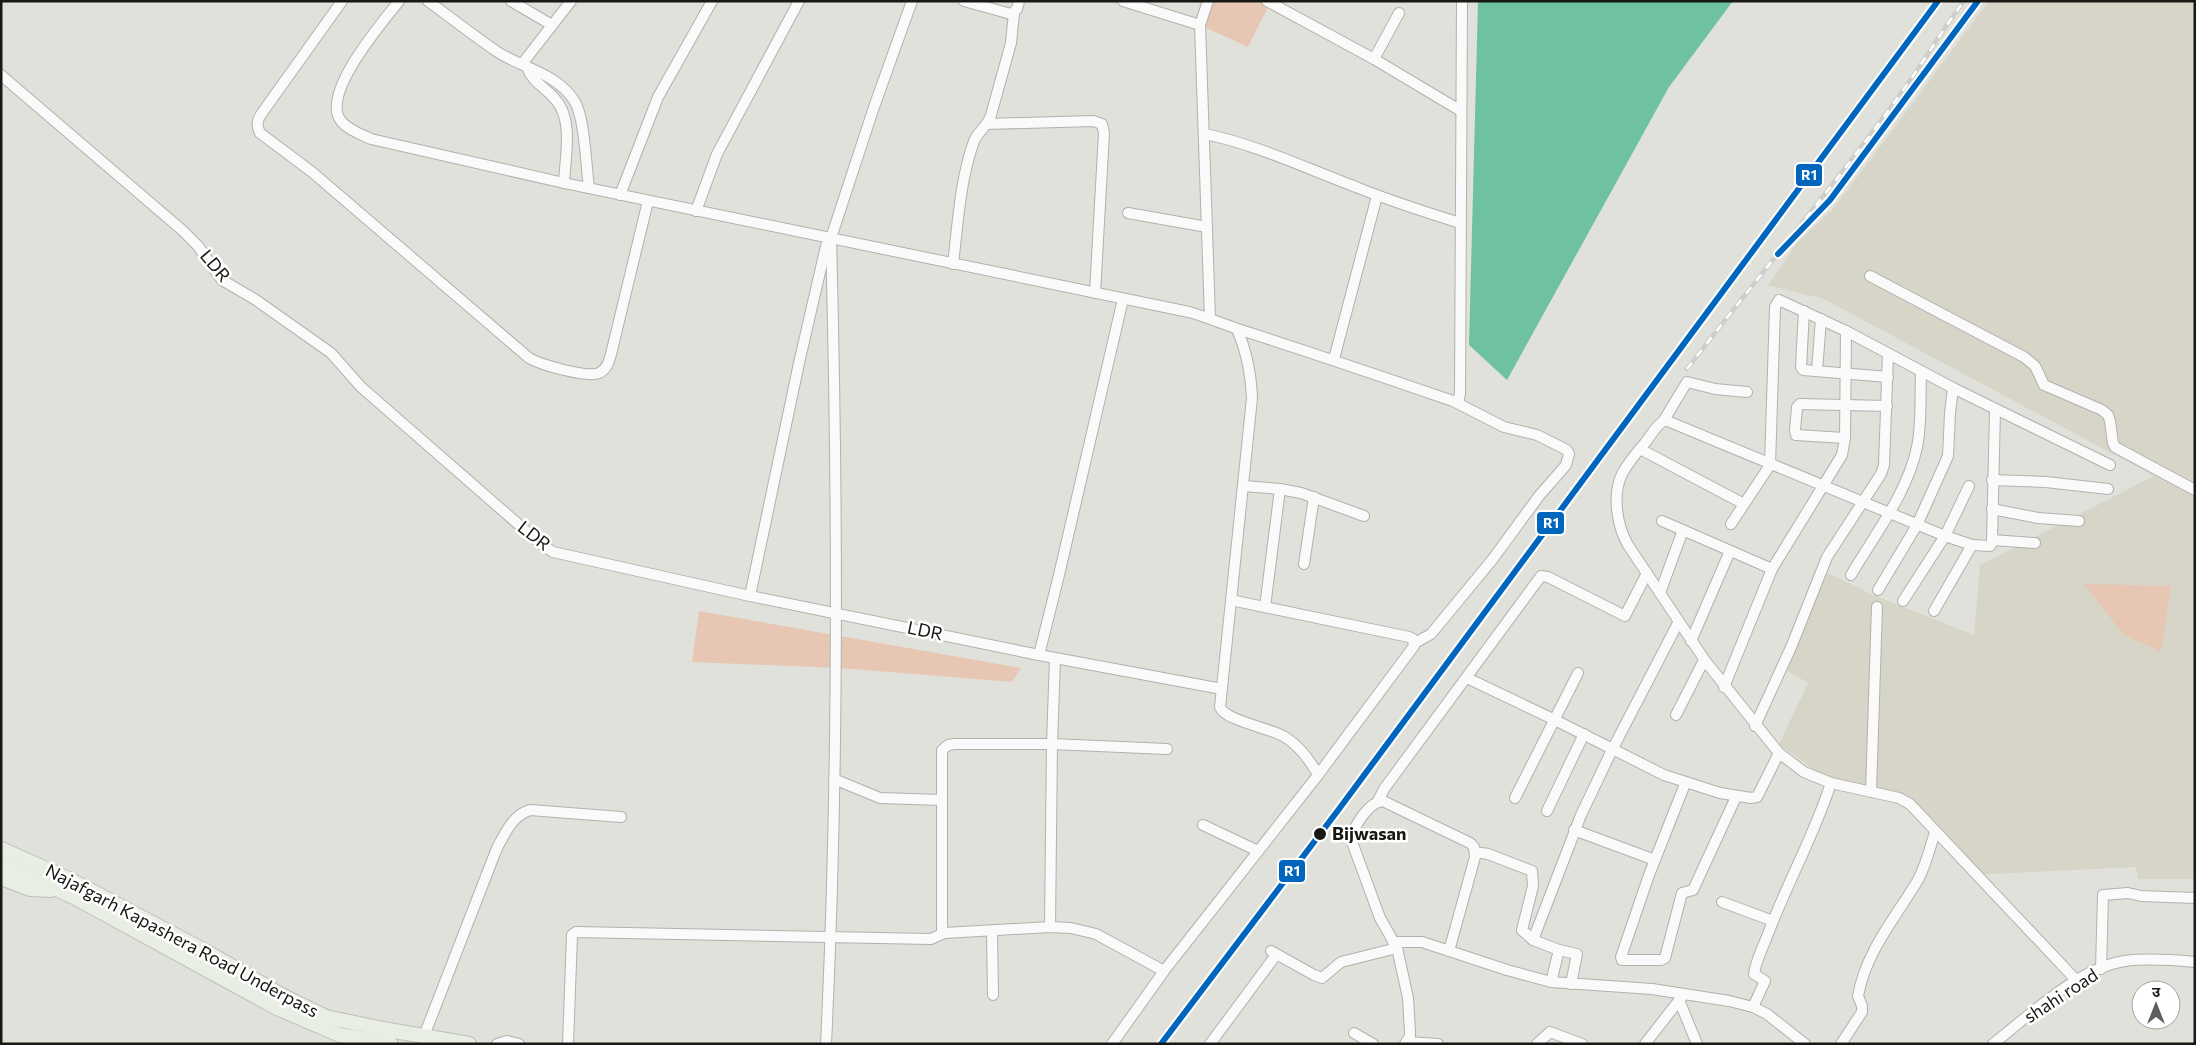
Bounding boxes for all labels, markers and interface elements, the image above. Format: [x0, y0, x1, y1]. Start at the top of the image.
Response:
line badge: R1 [1795, 163, 1823, 187]
text: R1 [1801, 166, 1817, 183]
street label: LDR [196, 245, 236, 286]
line badge: R1 [1536, 511, 1565, 535]
text: R1 [1543, 514, 1559, 531]
street label: LDR [514, 516, 555, 555]
street label: LDR [905, 616, 945, 644]
place label: Bijwasan [1332, 822, 1406, 844]
marker: Bijwasan [1312, 826, 1328, 842]
street label: Najafgarh Kapashera Road Underpass [42, 859, 323, 1022]
line badge: R1 [1278, 859, 1306, 883]
text: R1 [1284, 862, 1300, 879]
street label: shahi road [2019, 963, 2102, 1027]
north arrow [2131, 980, 2181, 1030]
text: उ [2152, 983, 2161, 1000]

